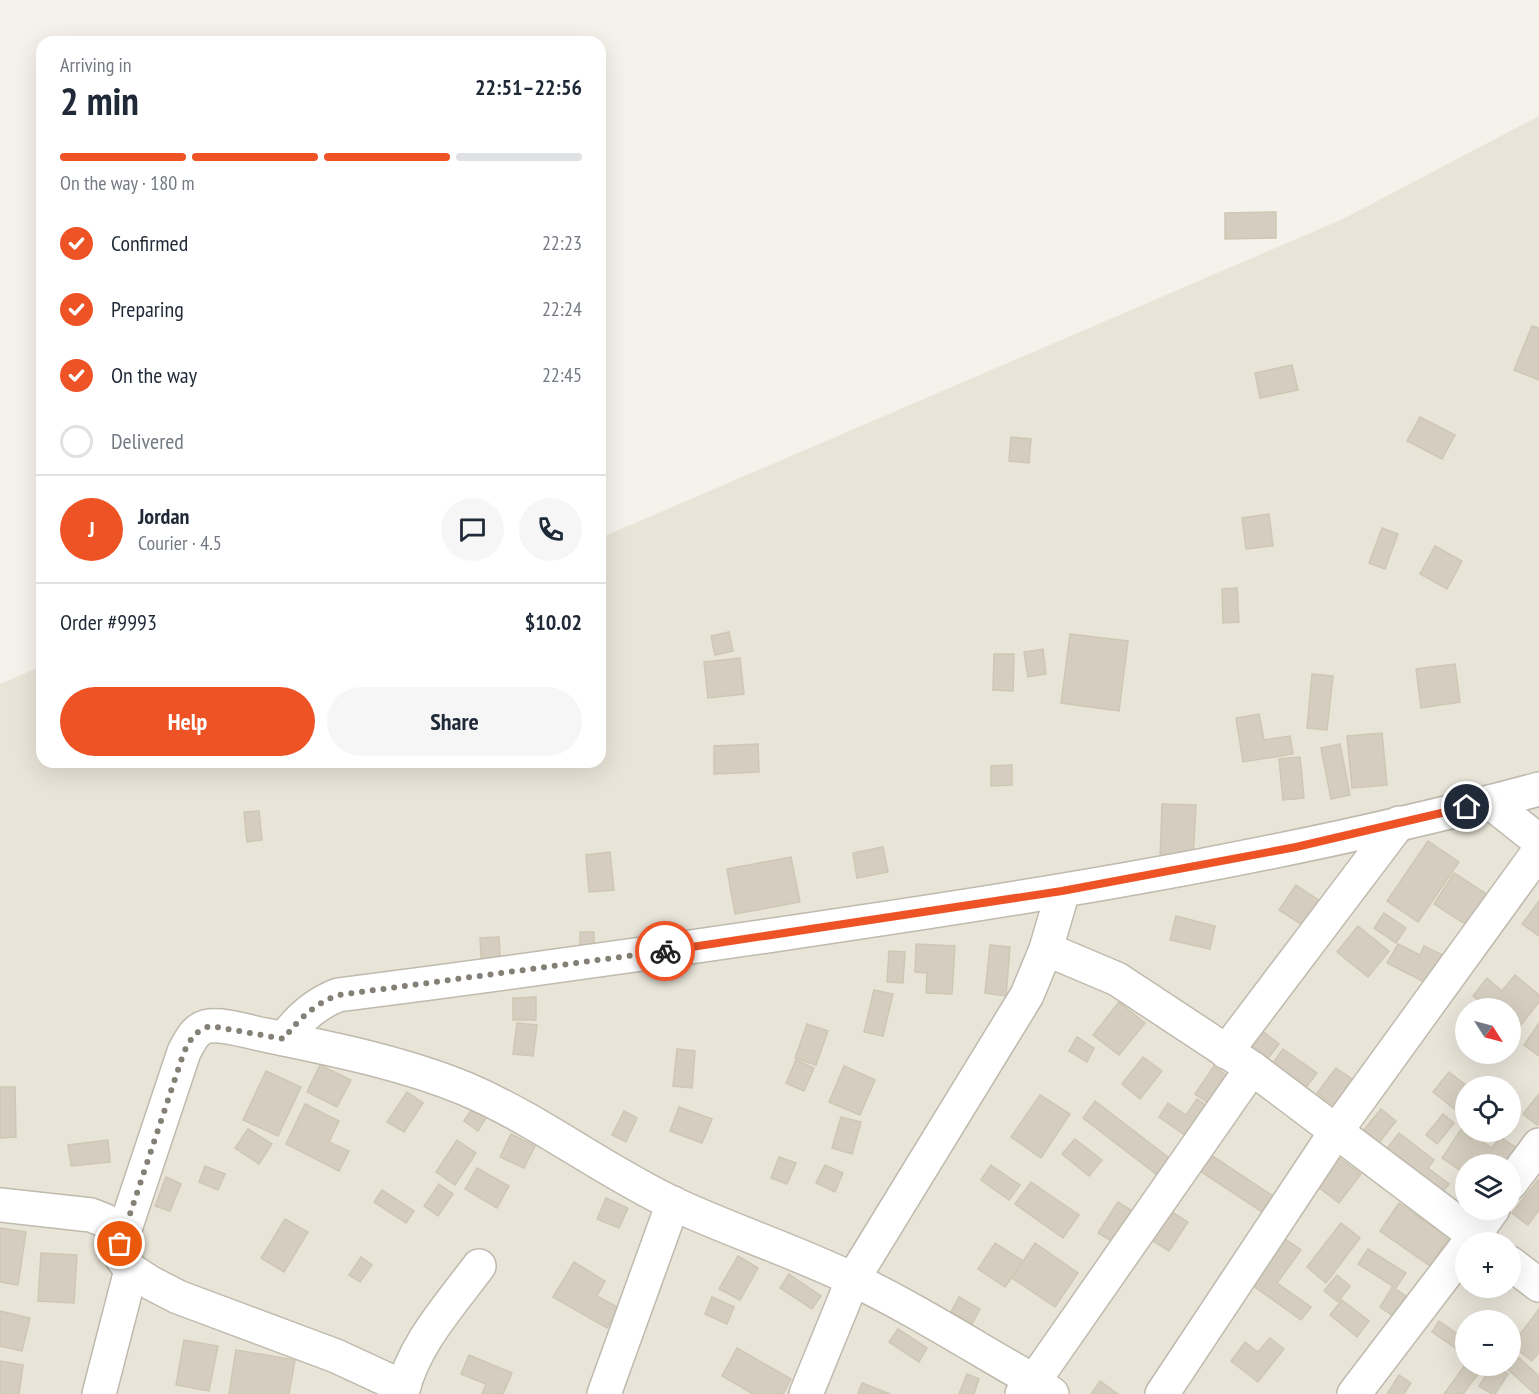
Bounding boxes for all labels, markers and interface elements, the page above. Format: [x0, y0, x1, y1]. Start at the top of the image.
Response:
text: Arriving in [60, 52, 132, 78]
text: 22:51–22:56 [475, 73, 582, 101]
text: 2 min [60, 75, 139, 126]
text: On the way · 180 m [60, 170, 195, 196]
icon: check [60, 227, 93, 260]
text: Confirmed [111, 229, 188, 257]
text: 22:23 [542, 230, 582, 256]
icon: check [60, 293, 93, 326]
text: Preparing [111, 295, 184, 323]
text: 22:24 [542, 296, 582, 322]
icon: check [60, 359, 93, 392]
text: On the way [111, 361, 197, 389]
text: 22:45 [542, 362, 582, 388]
text: Delivered [111, 427, 184, 455]
button: chat [441, 498, 504, 561]
button: phone [519, 498, 582, 561]
text: Jordan [138, 502, 189, 530]
text: J [88, 515, 95, 543]
text: Courier · 4.5 [138, 530, 222, 556]
text: Order #9993 [60, 608, 157, 636]
text: $10.02 [525, 608, 582, 636]
button: Help [60, 687, 315, 756]
button: Share [327, 687, 582, 756]
pin [1441, 781, 1492, 832]
icon: home [1450, 790, 1483, 823]
courier [635, 921, 695, 981]
icon: bike [649, 935, 682, 968]
north arrow [1455, 998, 1521, 1064]
map controls [1455, 998, 1521, 1376]
button: locate [1455, 1076, 1521, 1142]
button: layers [1455, 1154, 1521, 1220]
pin [94, 1218, 145, 1269]
icon: bag [103, 1227, 136, 1260]
button: + [1455, 1232, 1521, 1298]
button: − [1455, 1310, 1521, 1376]

